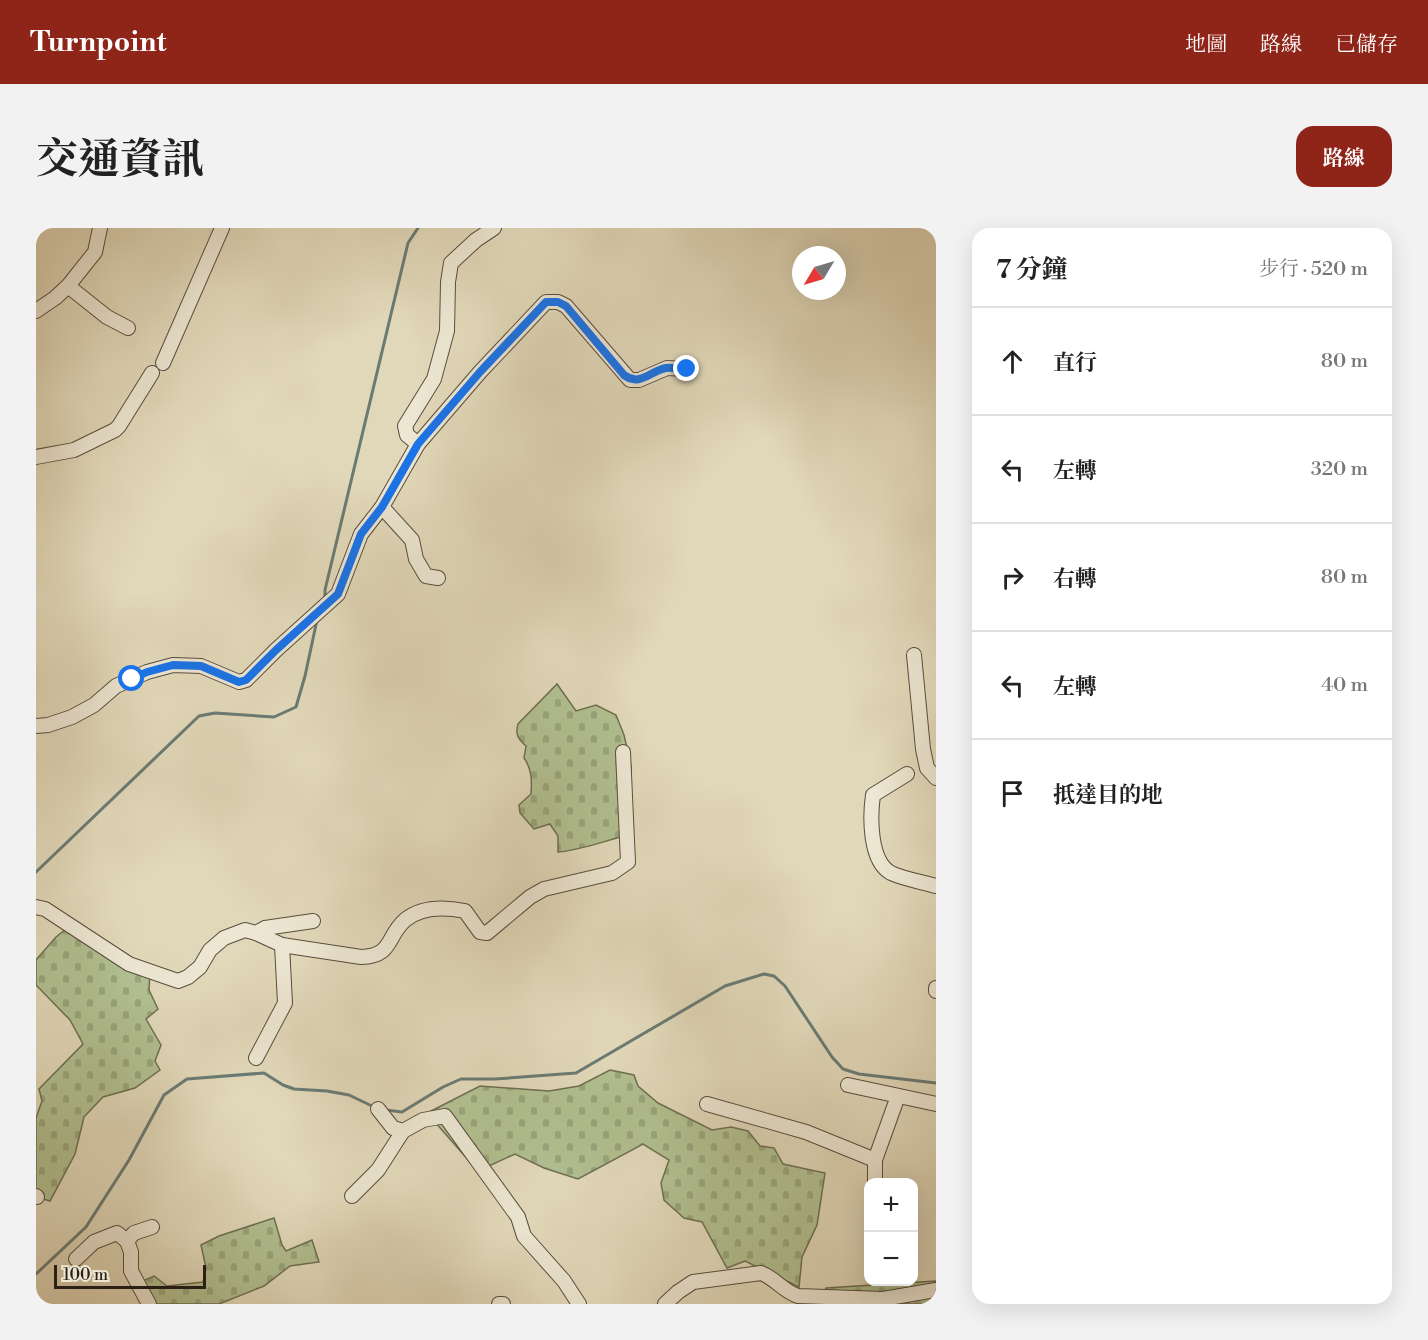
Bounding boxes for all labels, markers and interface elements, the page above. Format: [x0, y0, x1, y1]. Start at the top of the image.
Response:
text: Turnpoint [30, 25, 166, 60]
text: 地圖 [1185, 32, 1227, 58]
text: 路線 [1260, 32, 1302, 58]
text: 已儲存 [1335, 32, 1398, 58]
button: 路線 [1296, 126, 1392, 187]
text: 交通資訊 [36, 134, 204, 187]
north arrow [792, 246, 846, 300]
text: 7 分鐘 [996, 254, 1068, 286]
text: 步行 · 520 m [1259, 257, 1368, 282]
icon: ahead [996, 345, 1029, 378]
text: 80 m [1321, 349, 1368, 374]
text: 直行 [1053, 350, 1097, 377]
route end [673, 355, 699, 381]
icon: left [996, 453, 1029, 486]
text: 320 m [1311, 457, 1368, 482]
text: 左轉 [1053, 458, 1097, 485]
icon: right [996, 561, 1029, 594]
text: 80 m [1321, 565, 1368, 590]
text: 右轉 [1053, 566, 1097, 593]
route start [118, 665, 144, 691]
icon: left [996, 669, 1029, 702]
text: 40 m [1321, 673, 1368, 698]
text: 左轉 [1053, 674, 1097, 701]
icon: arrive [996, 777, 1029, 810]
text: 抵達目的地 [1053, 782, 1163, 809]
map controls [864, 1178, 918, 1286]
button: + [864, 1178, 918, 1232]
button: − [864, 1232, 918, 1286]
scale bar [54, 1262, 206, 1290]
text: 100 m [63, 1265, 108, 1285]

